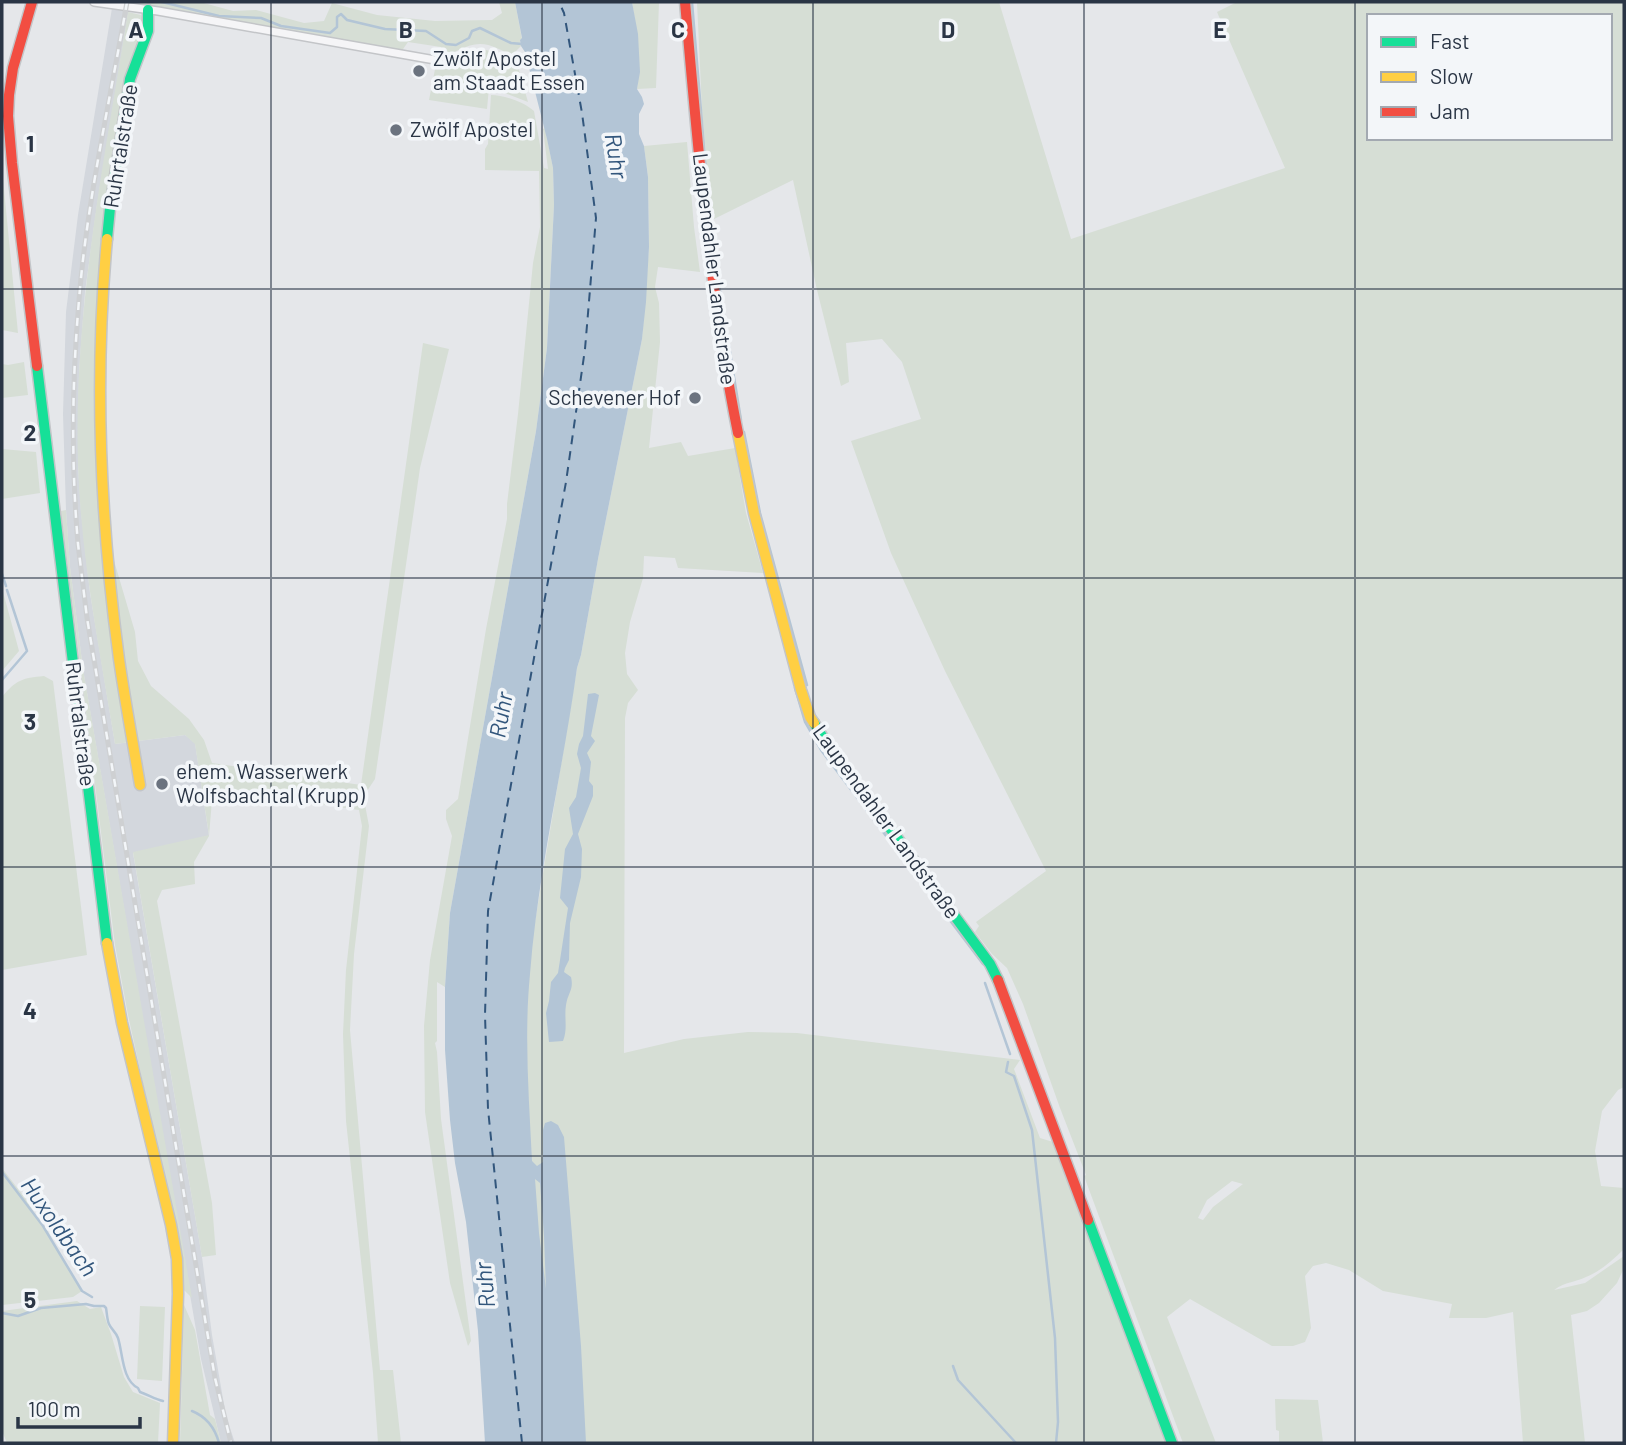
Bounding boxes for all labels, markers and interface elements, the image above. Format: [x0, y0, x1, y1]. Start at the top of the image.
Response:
legend [1367, 14, 1612, 140]
text: A [128, 15, 144, 43]
text: B [399, 15, 413, 43]
text: C [671, 15, 685, 43]
text: D [941, 15, 955, 43]
text: E [1213, 15, 1227, 43]
text: Fast [1430, 28, 1470, 53]
place label: Zwölf Apostel am Staadt Essen [433, 45, 585, 94]
marker: Zwölf Apostel am Staadt Essen [411, 63, 427, 79]
text: Slow [1430, 63, 1473, 88]
street label: Ruhrtalstraße [97, 82, 142, 210]
text: Jam [1430, 98, 1470, 123]
place label: Zwölf Apostel [410, 116, 533, 141]
marker: Zwölf Apostel [388, 122, 404, 138]
text: 1 [26, 129, 34, 157]
water label: Ruhr [600, 131, 635, 182]
street label: Laupendahler Landstraße [689, 151, 742, 386]
place label: Schevener Hof [548, 384, 681, 409]
marker: Schevener Hof [687, 390, 703, 406]
text: 2 [24, 418, 36, 446]
street label: Ruhrtalstraße [61, 660, 102, 788]
water label: Ruhr [482, 689, 518, 740]
text: 3 [24, 707, 36, 735]
street label: Laupendahler Landstraße [809, 719, 966, 923]
place label: ehem. Wasserwerk Wolfsbachtal (Krupp) [176, 758, 365, 807]
marker: ehem. Wasserwerk Wolfsbachtal (Krupp) [154, 776, 170, 792]
text: 4 [23, 996, 37, 1024]
water label: Huxoldbach [16, 1172, 104, 1281]
water label: Ruhr [468, 1260, 500, 1309]
text: 5 [24, 1285, 36, 1313]
scale bar [18, 1386, 140, 1430]
text: 100 m [28, 1396, 81, 1421]

